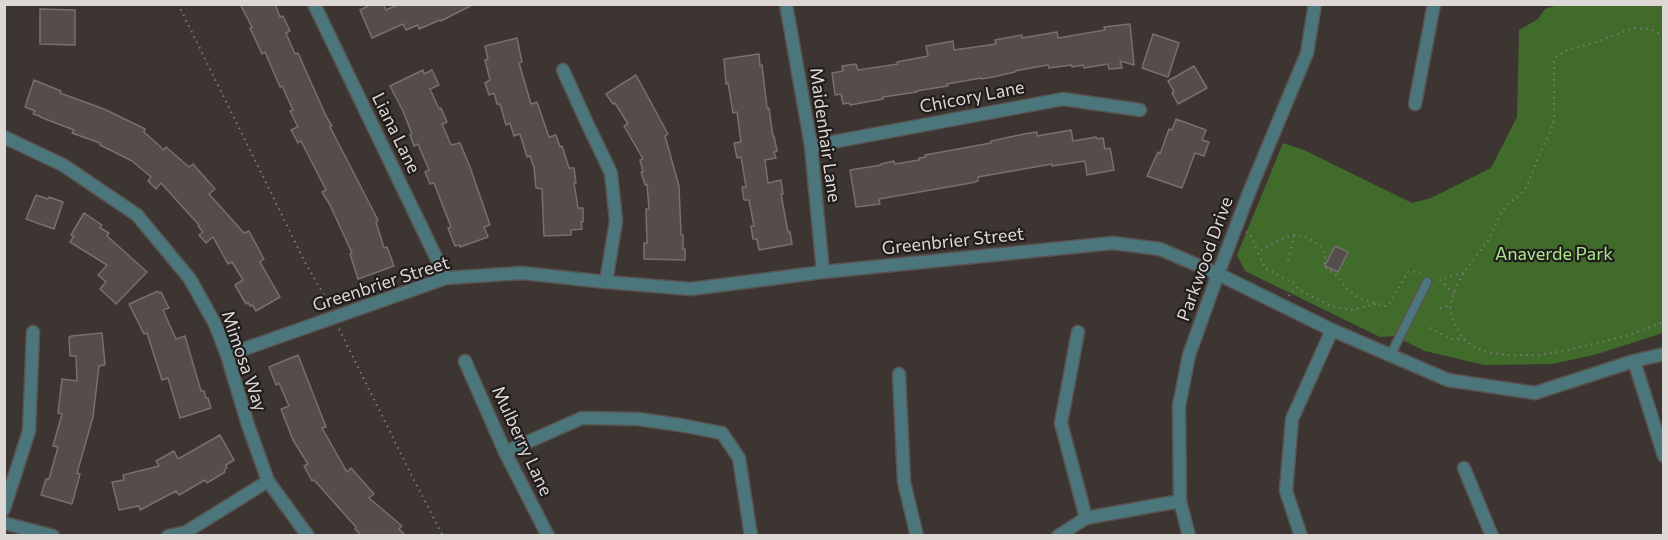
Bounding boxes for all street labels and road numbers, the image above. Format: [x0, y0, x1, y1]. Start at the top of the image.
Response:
street label: Maidenhair Lane [805, 66, 845, 204]
street label: Chicory Lane [918, 76, 1026, 118]
street label: Liana Lane [367, 89, 425, 177]
street label: Parkwood Drive [1173, 194, 1237, 324]
street label: Greenbrier Street [881, 223, 1025, 259]
street label: Greenbrier Street [310, 252, 452, 316]
street label: Mimosa Way [217, 308, 271, 414]
street label: Mulberry Lane [487, 383, 557, 499]

